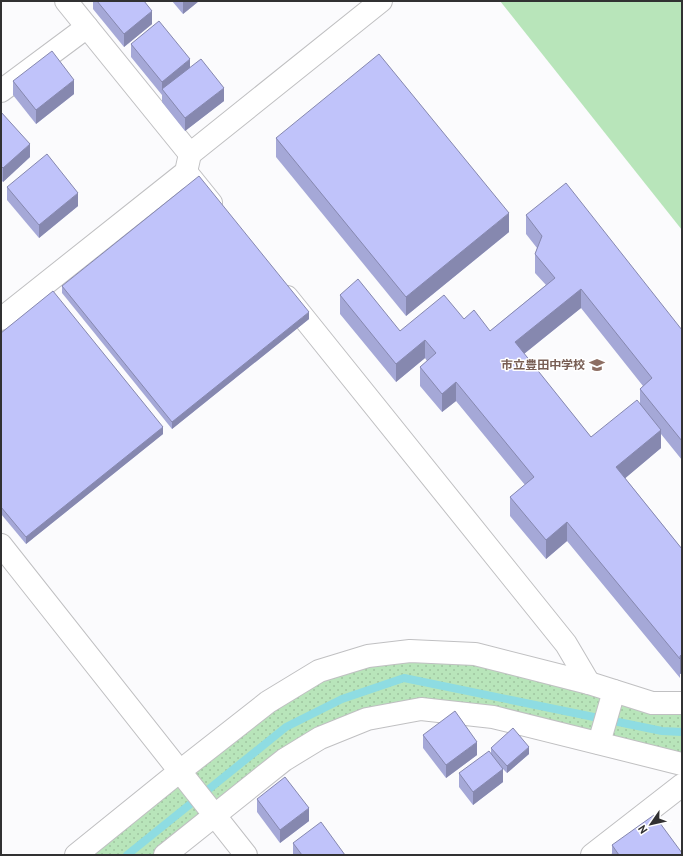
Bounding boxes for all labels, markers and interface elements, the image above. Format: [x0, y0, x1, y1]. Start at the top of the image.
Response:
school or university icon: 市立豊田中学校 [588, 356, 606, 374]
place label: 市立豊田中学校 [501, 357, 585, 372]
north arrow [631, 804, 671, 844]
text: N [635, 823, 651, 837]

